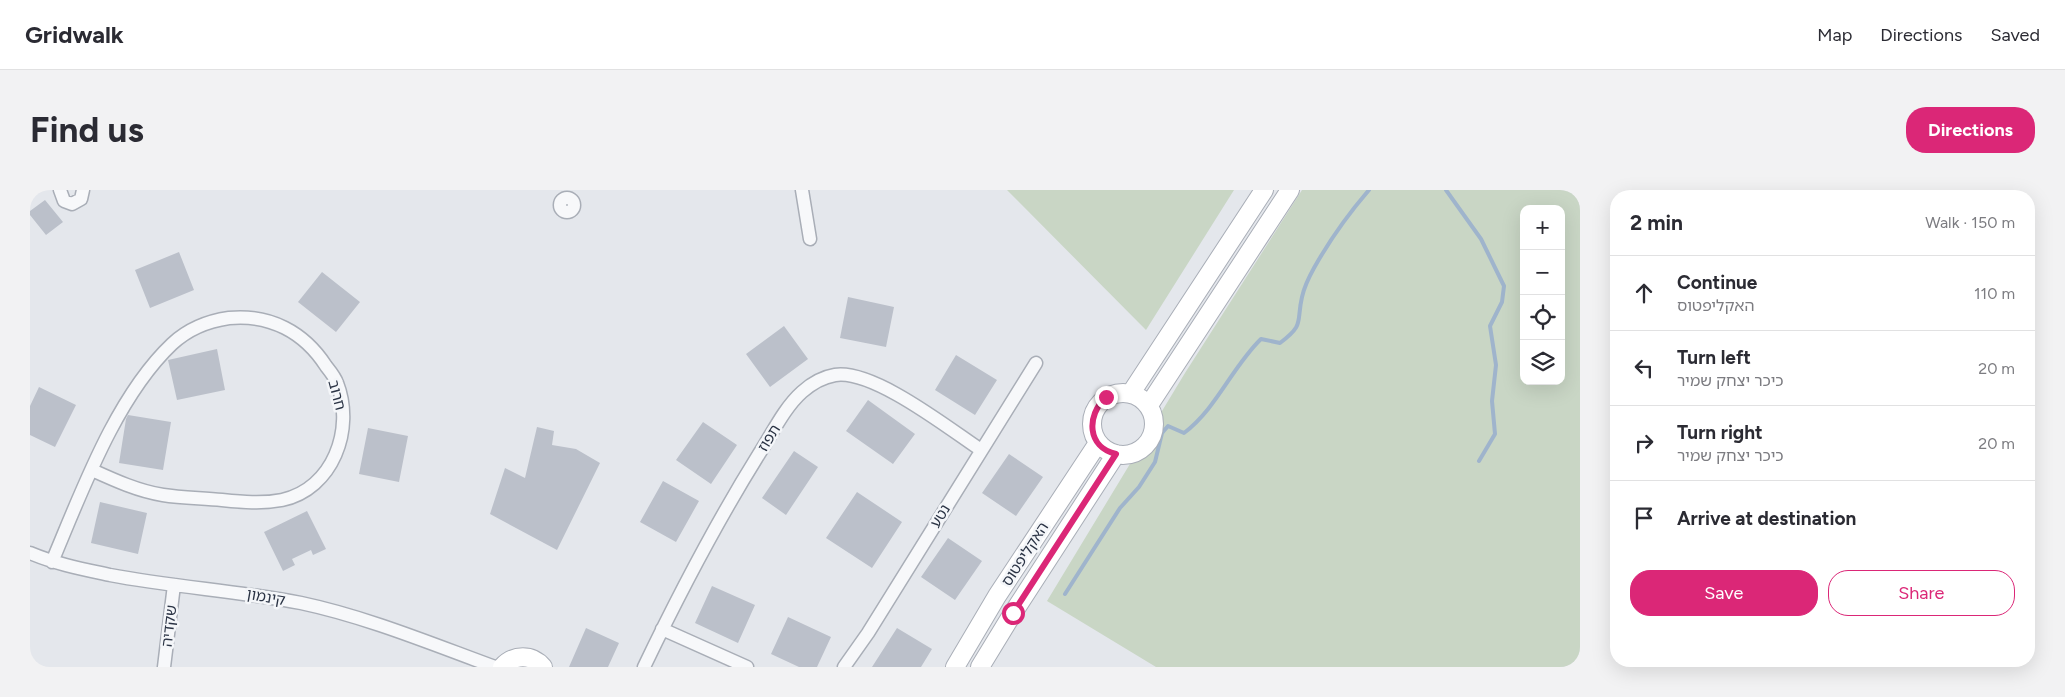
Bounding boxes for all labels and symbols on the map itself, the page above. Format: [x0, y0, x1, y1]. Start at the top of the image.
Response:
street label: חרוב [324, 378, 350, 412]
route end [1095, 386, 1118, 409]
street label: תפוז [754, 421, 784, 455]
street label: נטע [926, 501, 954, 531]
street label: האקליפטוס [998, 519, 1052, 589]
street label: קינמון [245, 585, 287, 609]
route start [1002, 602, 1025, 625]
street label: שקדיה [158, 604, 180, 648]

